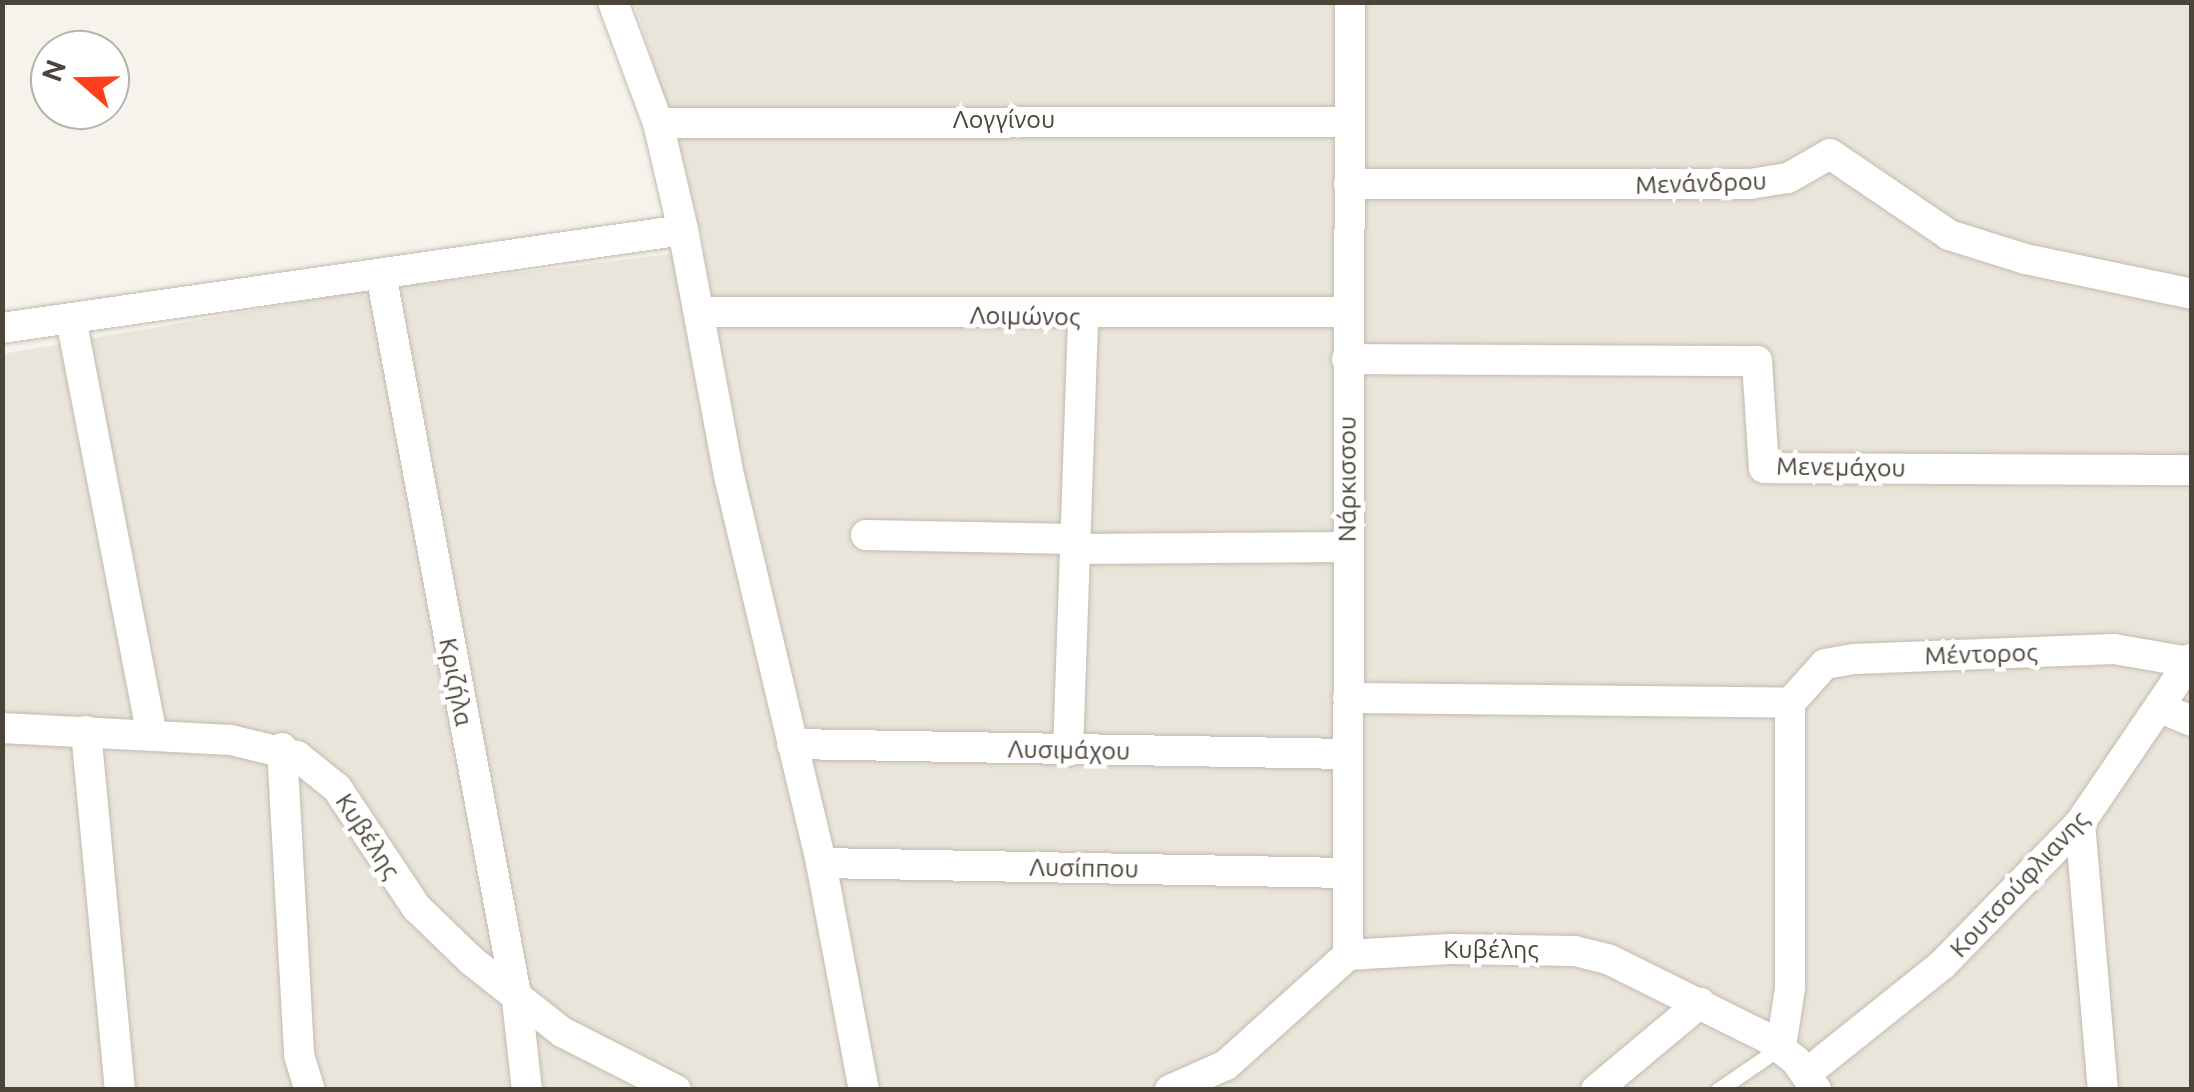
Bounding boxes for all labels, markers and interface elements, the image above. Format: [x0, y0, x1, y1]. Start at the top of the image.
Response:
north arrow [30, 30, 130, 130]
text: N [35, 55, 71, 85]
street label: Λογγίνου [953, 104, 1055, 134]
street label: Μενάνδρου [1635, 166, 1767, 200]
street label: Λοιμώνος [970, 300, 1080, 332]
street label: Νάρκισσου [1332, 416, 1362, 542]
street label: Μενεμάχου [1776, 451, 1906, 483]
street label: Κριζήλα [433, 635, 479, 729]
street label: Μέντορος [1924, 637, 2038, 671]
street label: Λυσιμάχου [1007, 734, 1131, 766]
street label: Κυβέλης [329, 788, 407, 884]
street label: Κουτσούφλιανης [1943, 805, 2095, 963]
street label: Λυσίππου [1029, 852, 1139, 884]
street label: Κυβέλης [1443, 934, 1539, 964]

